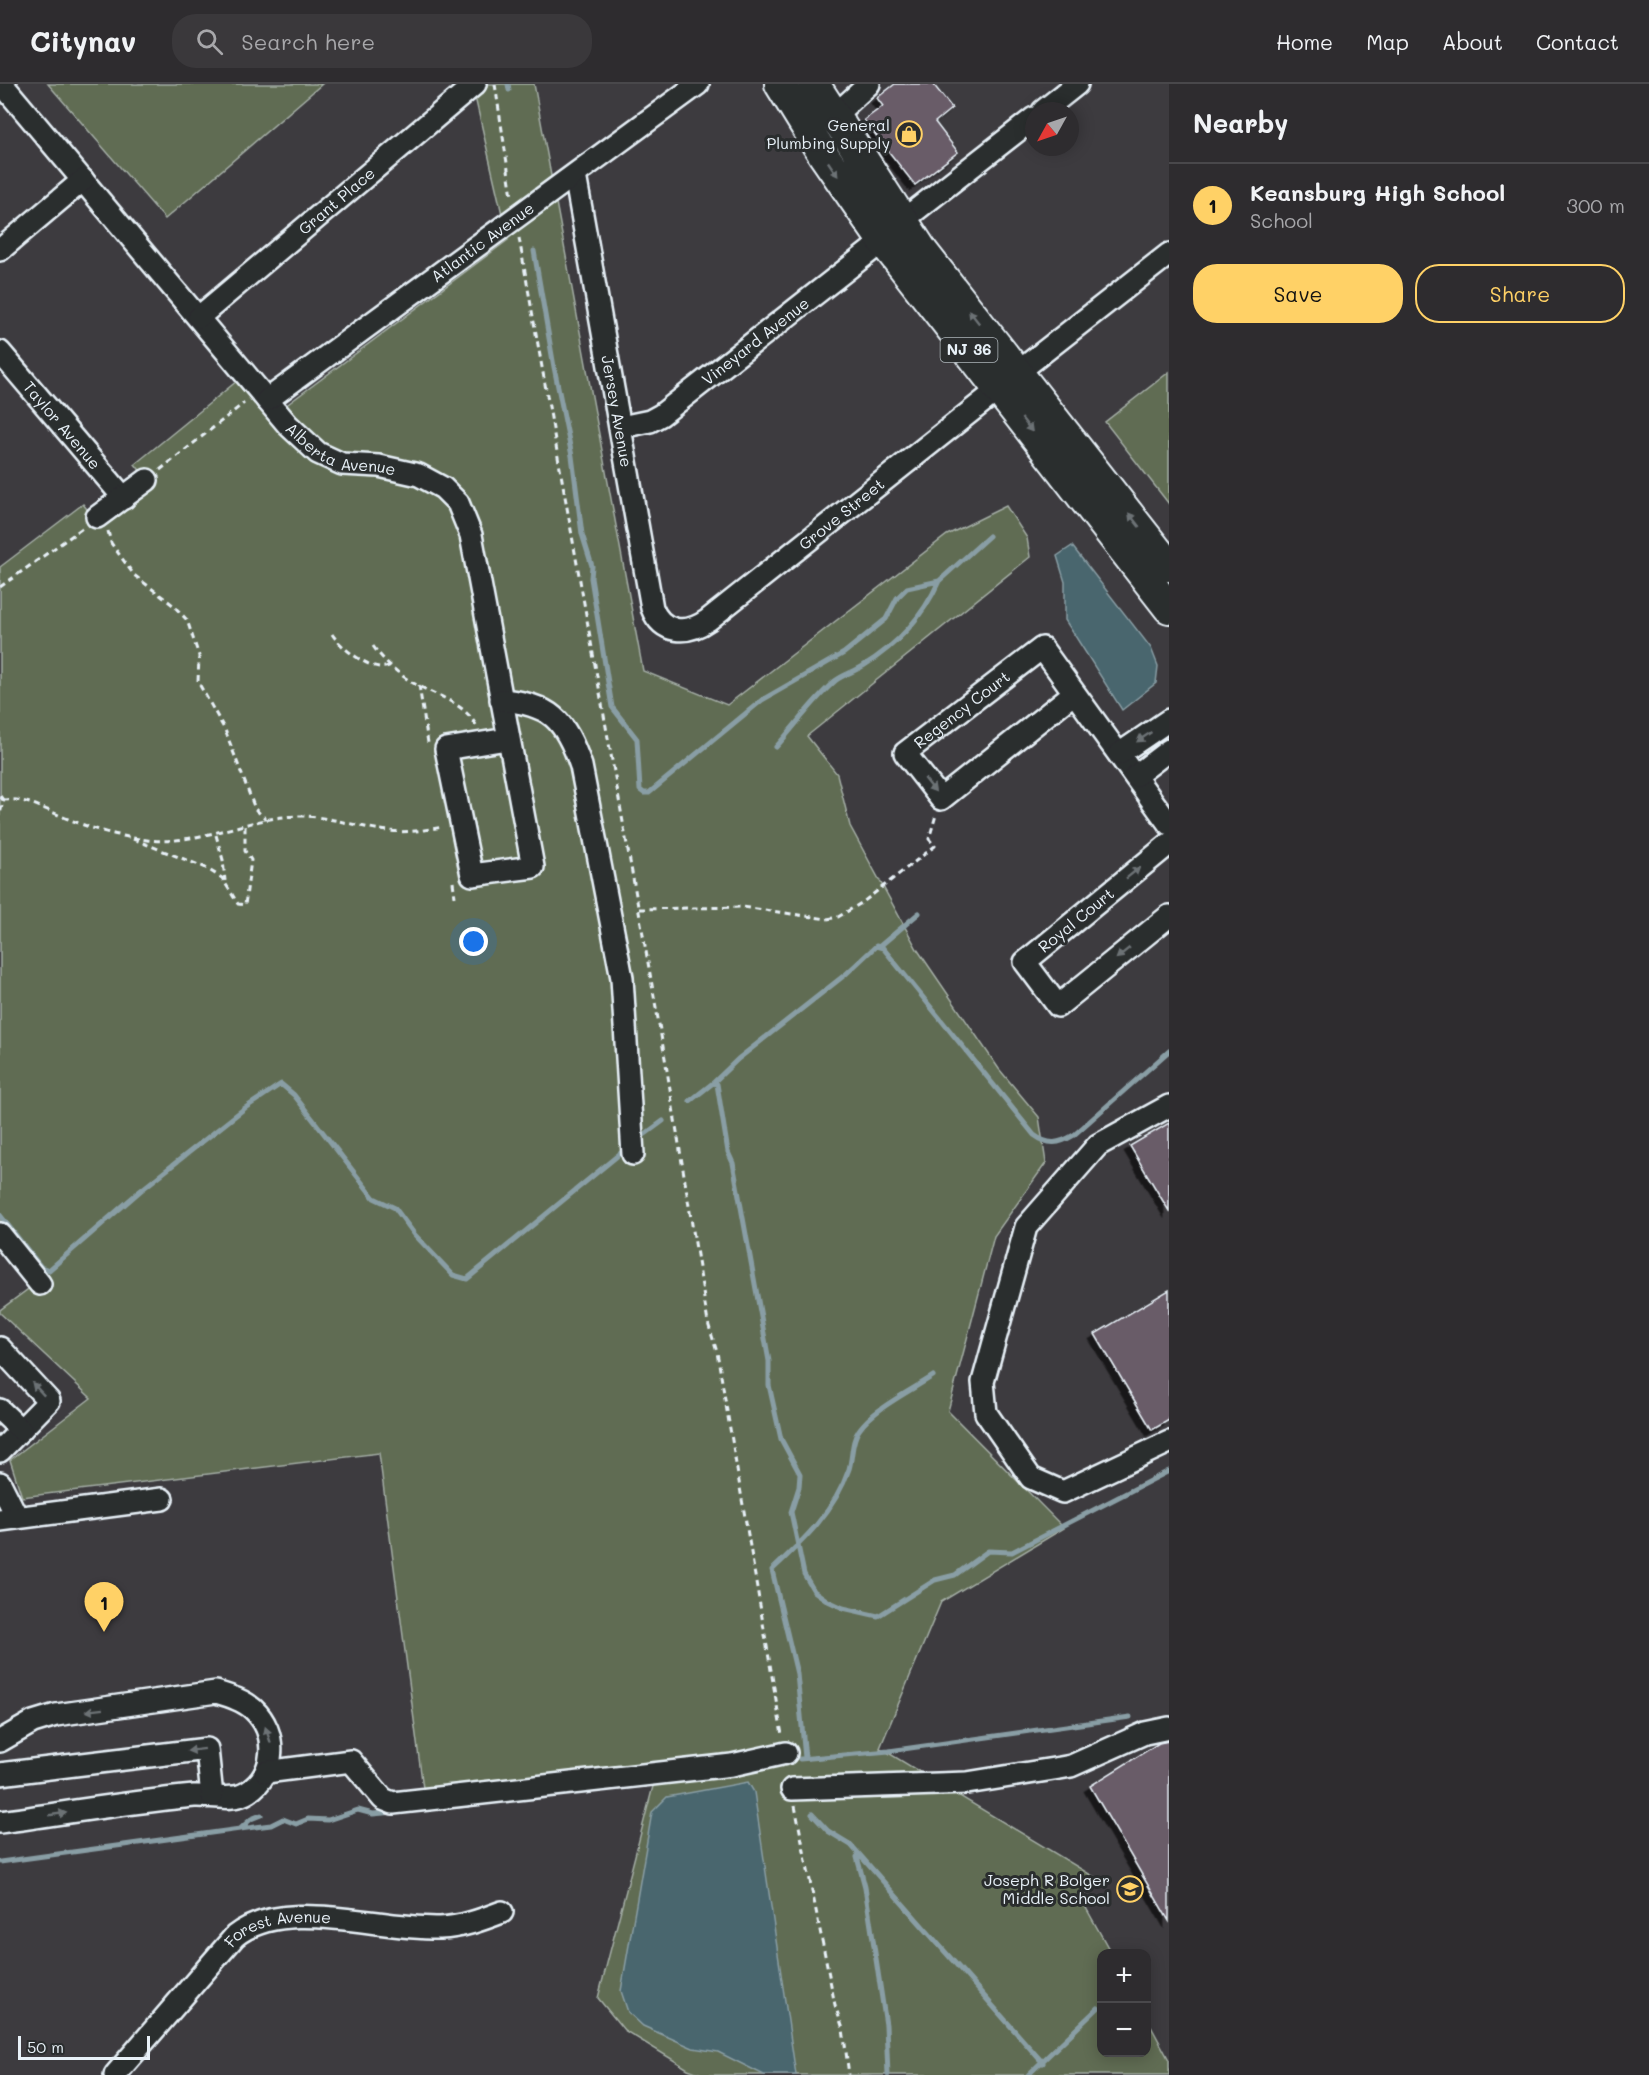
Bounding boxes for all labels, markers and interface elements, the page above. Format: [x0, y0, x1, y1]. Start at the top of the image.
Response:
search box [172, 14, 592, 68]
text: Citynav [30, 23, 136, 59]
icon: search [193, 25, 226, 58]
text: Search here [241, 27, 375, 56]
text: Home [1276, 28, 1333, 55]
text: Map [1366, 28, 1409, 55]
text: About [1442, 28, 1503, 55]
text: Contact [1536, 28, 1619, 55]
north arrow [1025, 102, 1079, 156]
text: Nearby [1193, 106, 1288, 140]
place label: General Plumbing Supply [766, 114, 890, 153]
shop icon: General Plumbing Supply [894, 119, 924, 149]
one-way arrow [827, 161, 839, 177]
street label: Grant Place [294, 162, 379, 239]
text: Keansburg High School [1250, 178, 1505, 207]
text: 1 [1208, 192, 1217, 218]
text: 300 m [1566, 192, 1625, 218]
street label: Atlantic Avenue [426, 197, 538, 287]
text: School [1250, 207, 1313, 233]
button: Save [1193, 264, 1403, 323]
button: Share [1415, 264, 1625, 323]
street label: Vineyard Avenue [697, 292, 813, 389]
one-way arrow [969, 309, 981, 324]
road number: NJ 36 [940, 338, 998, 362]
street label: Jersey Avenue [597, 354, 638, 469]
street label: Taylor Avenue [19, 376, 106, 473]
street label: Alberta Avenue [282, 417, 398, 479]
one-way arrow [1021, 417, 1033, 432]
street label: Grove Street [794, 473, 888, 554]
one-way arrow [1128, 512, 1140, 527]
street label: Regency Court [909, 666, 1014, 753]
one-way arrow [1136, 731, 1152, 742]
one-way arrow [924, 778, 936, 793]
one-way arrow [1125, 867, 1141, 880]
street label: Royal Court [1033, 883, 1118, 957]
your location [459, 927, 488, 956]
one-way arrow [1116, 946, 1131, 958]
one-way arrow [32, 1383, 46, 1397]
pin: 1 [84, 1582, 124, 1632]
one-way arrow [84, 1706, 103, 1715]
one-way arrow [262, 1726, 272, 1744]
one-way arrow [187, 1746, 206, 1755]
one-way arrow [49, 1810, 68, 1819]
place label: Joseph R Bolger Middle School [984, 1869, 1110, 1908]
school or university icon: Joseph R Bolger Middle School [1115, 1874, 1145, 1904]
street label: Forest Avenue [219, 1905, 332, 1951]
map controls [1097, 1949, 1151, 2057]
button: + [1097, 1949, 1151, 2003]
button: − [1097, 2003, 1151, 2057]
scale bar [18, 2033, 150, 2060]
text: 50 m [27, 2036, 64, 2057]

